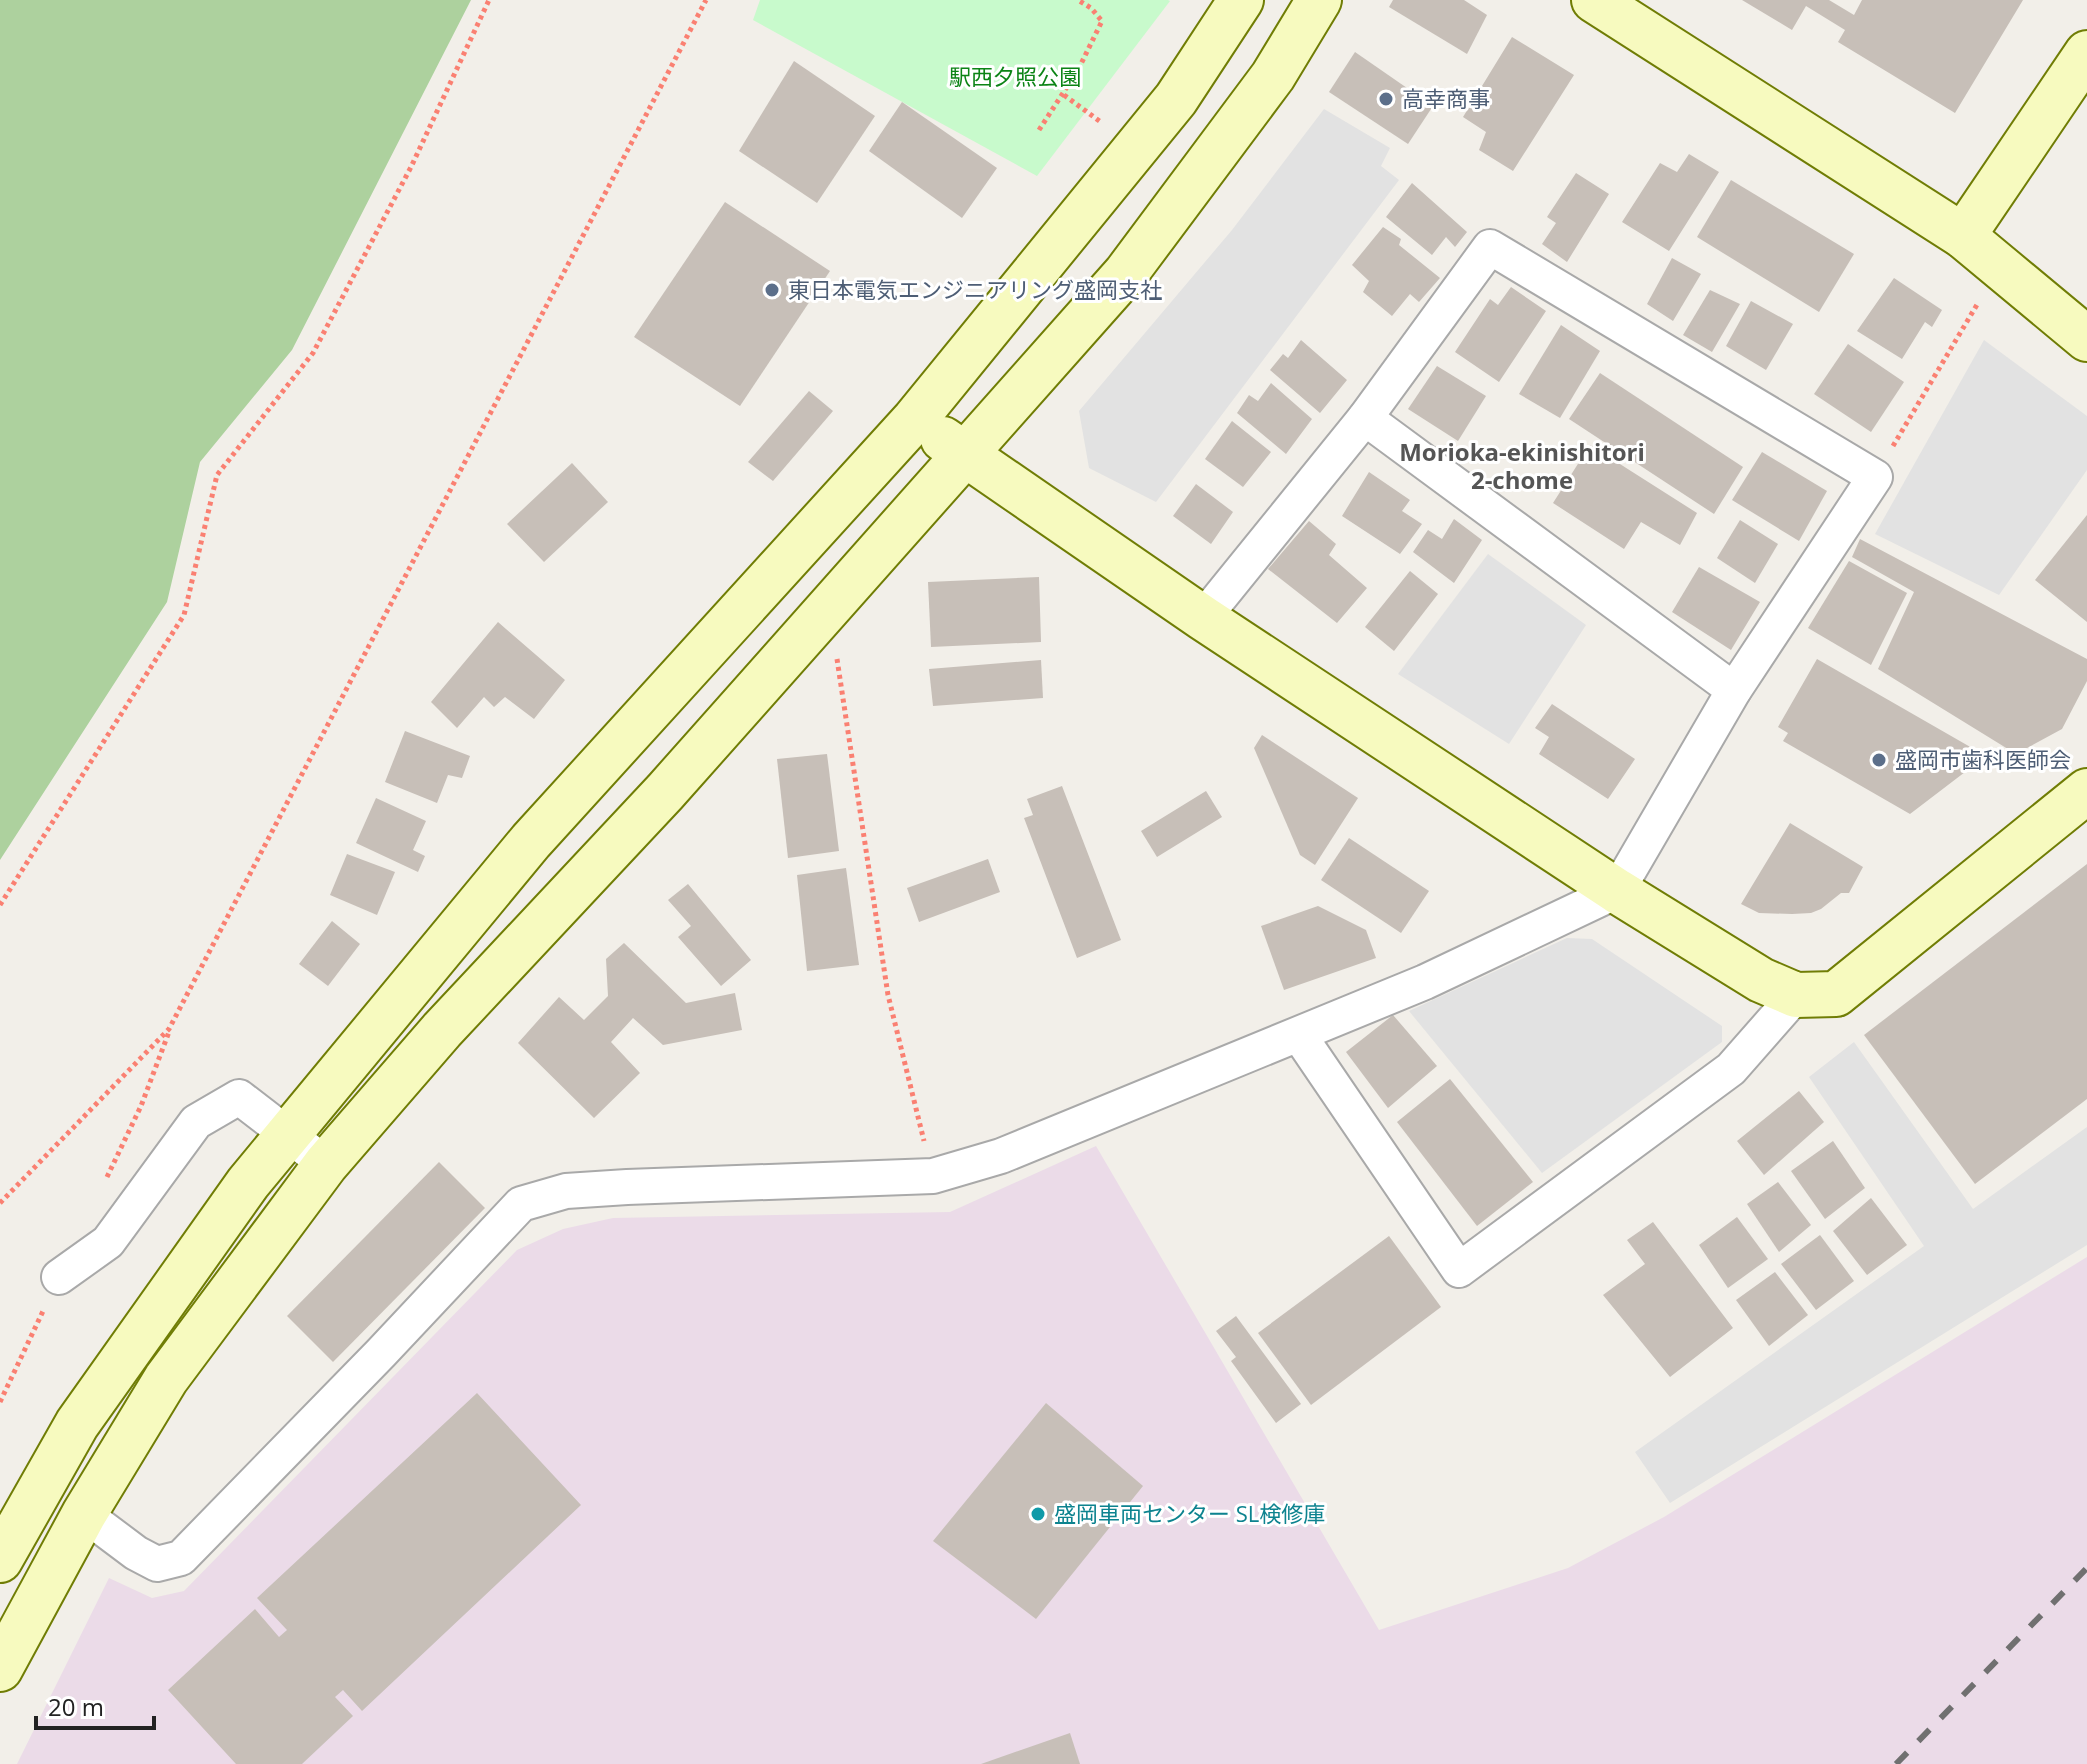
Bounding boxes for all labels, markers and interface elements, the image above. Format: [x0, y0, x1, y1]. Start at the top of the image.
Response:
park label: 駅西夕照公園 [949, 61, 1081, 91]
place label: 高幸商事 [1402, 83, 1490, 113]
marker: 高幸商事 [1377, 90, 1395, 108]
place label: 東日本電気エンジニアリング盛岡支社 [788, 274, 1162, 304]
marker: 東日本電気エンジニアリング盛岡支社 [763, 281, 781, 299]
district label: Morioka-ekinishitori 2-chome [1399, 435, 1645, 496]
place label: 盛岡市歯科医師会 [1895, 744, 2071, 774]
marker: 盛岡市歯科医師会 [1870, 751, 1888, 769]
place label: 盛岡車両センター SL検修庫 [1054, 1498, 1325, 1528]
marker: 盛岡車両センター SL検修庫 [1029, 1505, 1047, 1523]
scale bar [36, 1680, 154, 1730]
text: 20 m [48, 1690, 104, 1723]

